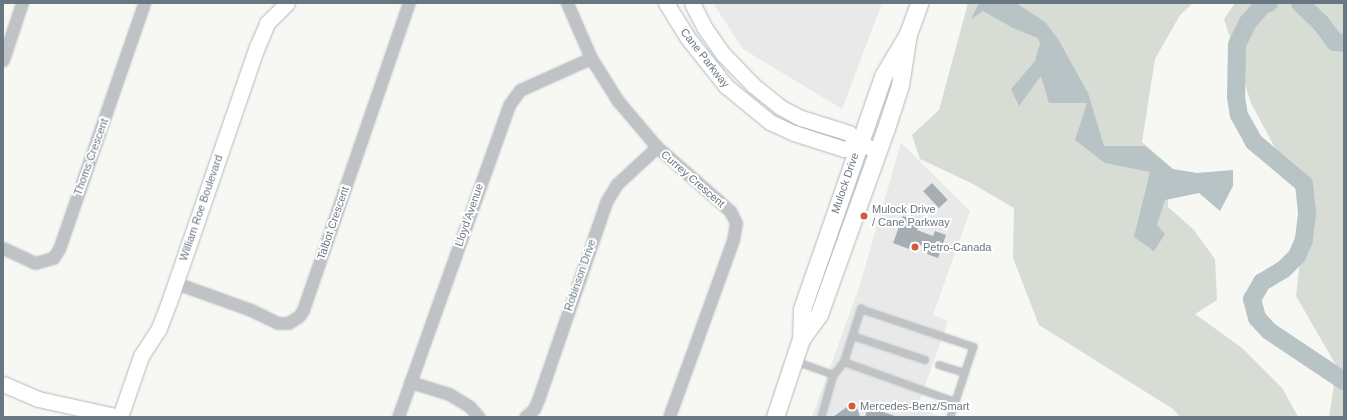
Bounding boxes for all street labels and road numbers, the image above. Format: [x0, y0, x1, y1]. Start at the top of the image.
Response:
street label: Cane Parkway [678, 26, 732, 90]
street label: Thoms Crescent [71, 117, 111, 197]
street label: Currey Crescent [658, 148, 728, 210]
street label: Mulock Drive [828, 151, 862, 215]
street label: William Roe Boulevard [177, 153, 225, 263]
street label: Lloyd Avenue [452, 181, 486, 249]
street label: Talbot Crescent [314, 185, 352, 261]
street label: Robinson Drive [562, 237, 598, 313]

